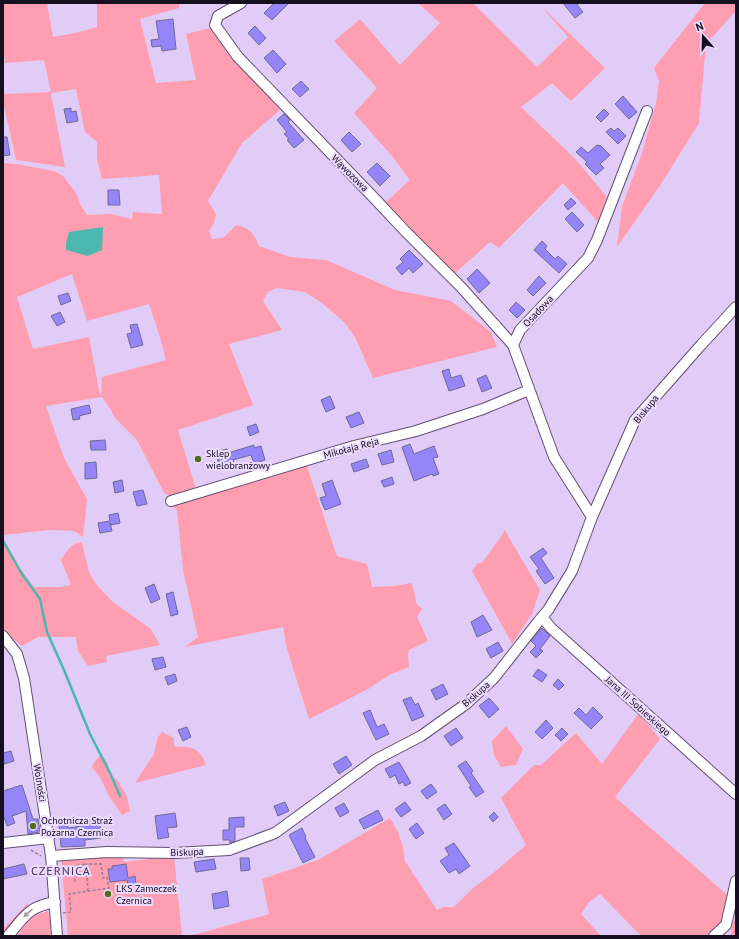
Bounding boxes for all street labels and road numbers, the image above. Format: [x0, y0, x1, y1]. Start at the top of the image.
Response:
street label: Wąwozowa [329, 152, 371, 194]
street label: Osadowa [520, 292, 556, 330]
street label: Biskupa [630, 392, 662, 426]
street label: Mikołaja Reja [322, 434, 380, 462]
street label: Jana III Sobieskiego [602, 673, 673, 739]
street label: Biskupa [459, 678, 493, 710]
street label: Wolności [31, 763, 49, 803]
street label: Biskupa [170, 845, 204, 859]

